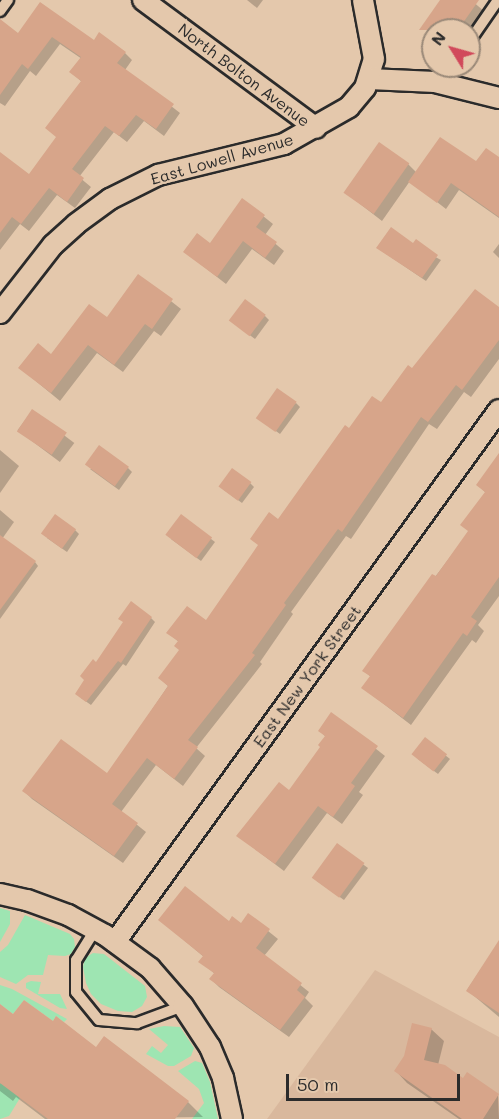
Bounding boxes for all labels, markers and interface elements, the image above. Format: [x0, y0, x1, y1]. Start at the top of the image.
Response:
north arrow [421, 18, 481, 78]
street label: North Bolton Avenue [174, 19, 314, 131]
text: N [426, 27, 450, 49]
street label: East Lowell Avenue [148, 129, 296, 189]
street label: East New York Street [249, 601, 365, 751]
scale bar [289, 1062, 463, 1100]
text: 50 m [297, 1072, 339, 1096]

